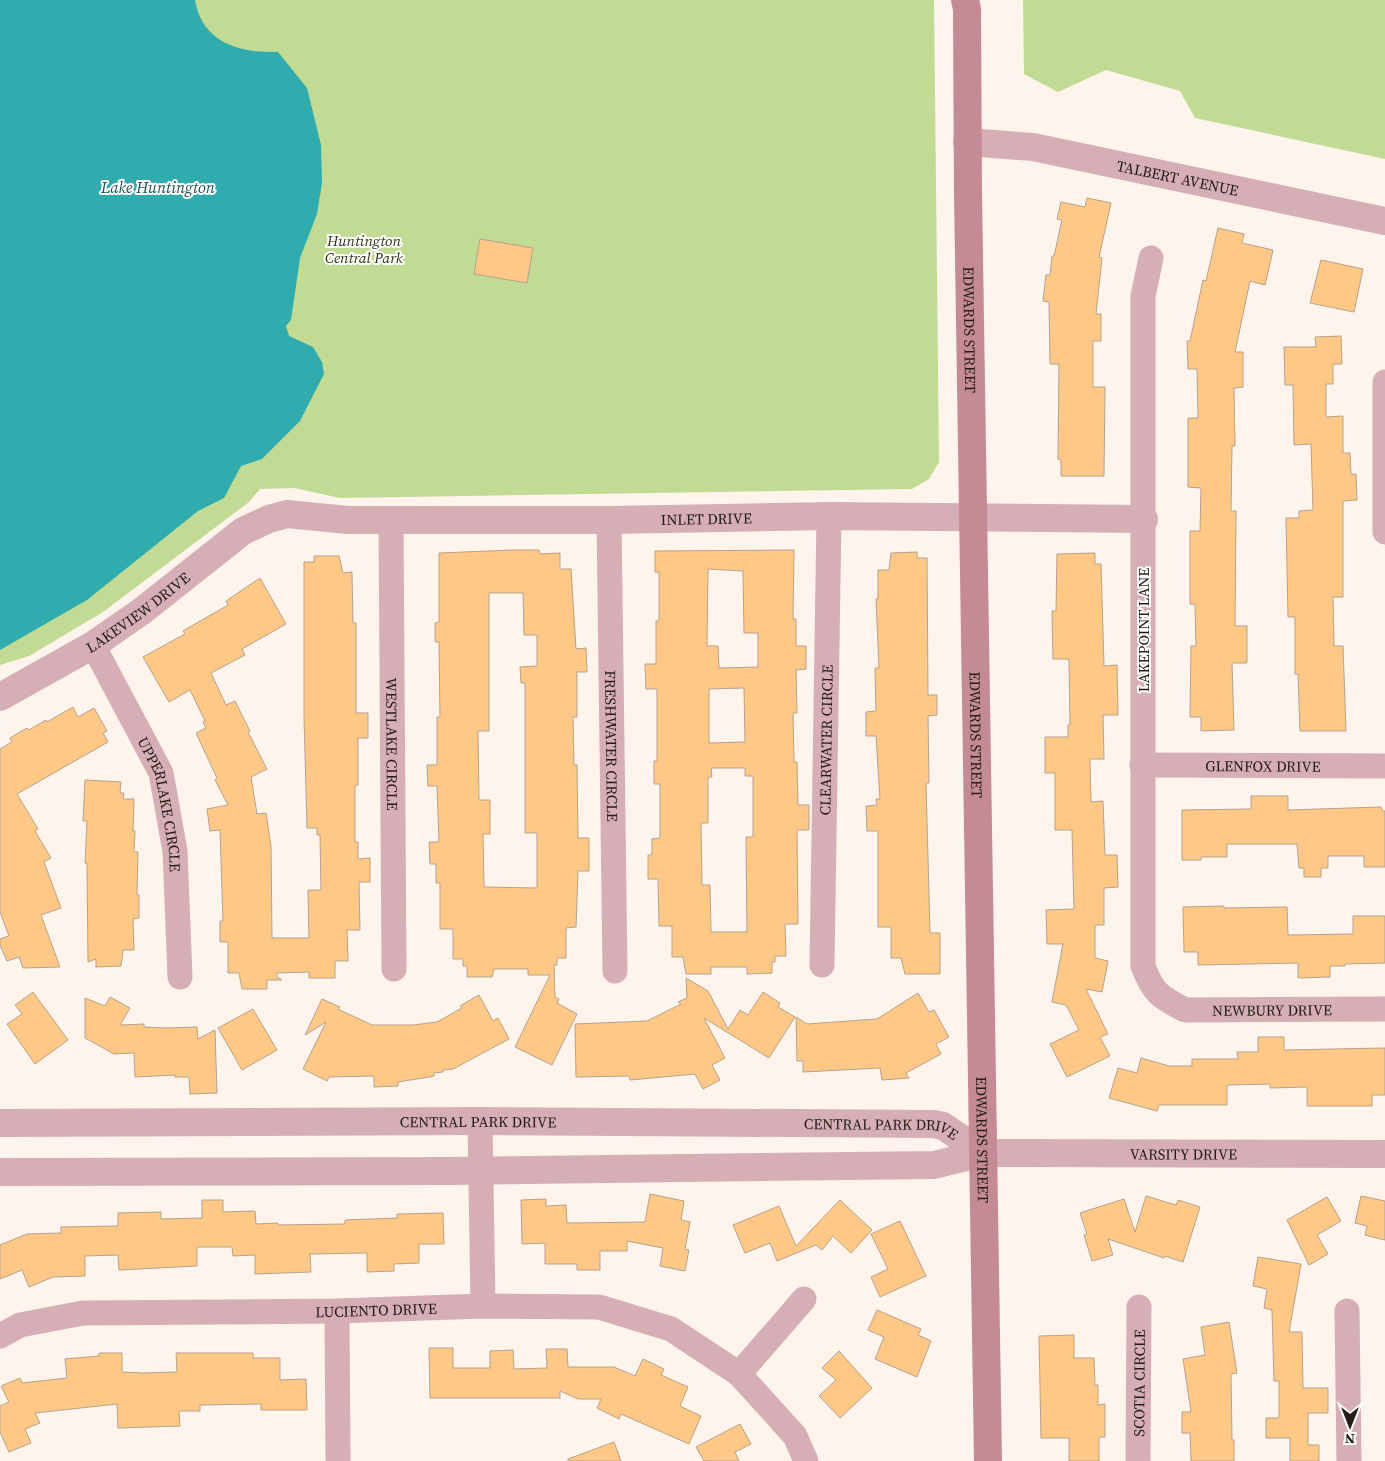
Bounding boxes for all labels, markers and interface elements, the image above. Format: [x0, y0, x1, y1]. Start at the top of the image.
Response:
street label: TALBERT AVENUE [1115, 154, 1241, 200]
water label: Lake Huntington [100, 176, 215, 198]
park label: Huntington Central Park [325, 230, 404, 268]
street label: EDWARDS STREET [959, 266, 982, 393]
street label: INLET DRIVE [661, 507, 752, 530]
street label: LAKEVIEW DRIVE [82, 567, 194, 657]
street label: LAKEPOINT LANE [1133, 568, 1154, 692]
street label: CLEARWATER CIRCLE [814, 664, 837, 816]
street label: FRESHWATER CIRCLE [600, 670, 624, 822]
street label: EDWARDS STREET [965, 671, 988, 798]
street label: WESTLAKE CIRCLE [382, 677, 403, 811]
street label: UPPERLAKE CIRCLE [133, 733, 186, 872]
street label: GLENFOX DRIVE [1205, 755, 1321, 776]
street label: NEWBURY DRIVE [1212, 999, 1332, 1020]
street label: EDWARDS STREET [971, 1076, 994, 1203]
street label: CENTRAL PARK DRIVE [400, 1110, 556, 1132]
street label: CENTRAL PARK DRIVE [804, 1113, 963, 1144]
street label: VARSITY DRIVE [1130, 1143, 1237, 1164]
street label: LUCIENTO DRIVE [315, 1297, 437, 1322]
street label: SCOTIA CIRCLE [1128, 1329, 1149, 1437]
north arrow [1325, 1401, 1375, 1451]
text: N [1345, 1429, 1355, 1449]

